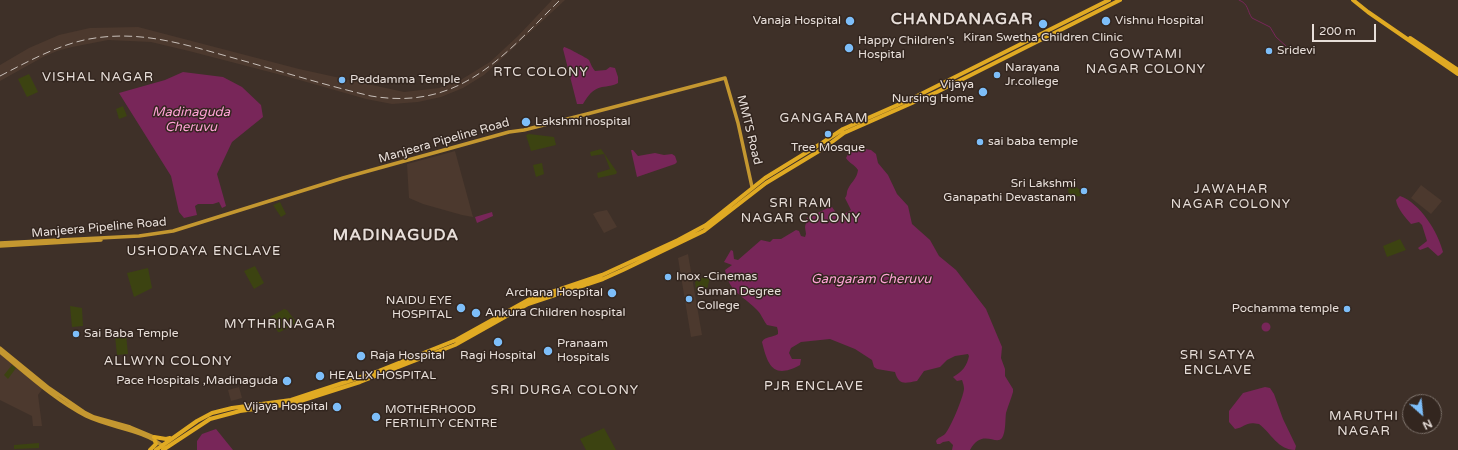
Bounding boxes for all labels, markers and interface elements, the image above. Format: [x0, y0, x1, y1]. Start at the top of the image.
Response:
district label: CHANDANAGAR [891, 10, 1033, 30]
place label: Vanaja Hospital [753, 14, 841, 28]
place label: Vishnu Hospital [1115, 14, 1204, 28]
marker: Vanaja Hospital [844, 15, 856, 27]
marker: Vishnu Hospital [1100, 15, 1112, 27]
scale bar [1314, 16, 1378, 42]
marker: Kiran Swetha Children Clinic [1037, 18, 1049, 30]
text: 200 m [1319, 24, 1356, 38]
place label: Kiran Swetha Children Clinic [963, 31, 1123, 45]
place label: Happy Children's Hospital [858, 34, 955, 62]
marker: Happy Children's Hospital [843, 42, 855, 54]
place label: Sridevi [1277, 44, 1316, 58]
marker: Sridevi [1264, 46, 1274, 56]
district label: GOWTAMI NAGAR COLONY [1086, 47, 1206, 78]
place label: Narayana Jr.college [1005, 61, 1060, 89]
district label: RTC COLONY [493, 65, 589, 81]
district label: VISHAL NAGAR [42, 70, 154, 86]
marker: Narayana Jr.college [992, 70, 1002, 80]
place label: Peddamma Temple [350, 73, 460, 87]
marker: Peddamma Temple [337, 75, 347, 85]
place label: Vijaya Nursing Home [892, 78, 974, 106]
marker: Vijaya Nursing Home [977, 86, 989, 98]
street label: MMTS Road [733, 94, 765, 166]
water label: Madinaguda Cheruvu [152, 105, 230, 136]
district label: GANGARAM [779, 111, 869, 127]
street label: Manjeera Pipeline Road [377, 115, 511, 167]
place label: Lakshmi hospital [535, 115, 631, 129]
marker: Lakshmi hospital [520, 116, 532, 128]
marker: Tree Mosque [823, 129, 833, 139]
place label: sai baba temple [988, 135, 1078, 149]
marker: sai baba temple [975, 137, 985, 147]
place label: Tree Mosque [791, 141, 865, 155]
place label: Sri Lakshmi Ganapathi Devastanam [943, 177, 1076, 205]
district label: JAWAHAR NAGAR COLONY [1171, 182, 1291, 213]
marker: Sri Lakshmi Ganapathi Devastanam [1079, 186, 1089, 196]
district label: SRI RAM NAGAR COLONY [741, 196, 861, 227]
street label: Manjeera Pipeline Road [31, 215, 167, 241]
district label: MADINAGUDA [333, 226, 459, 246]
district label: USHODAYA ENCLAVE [127, 244, 281, 260]
place label: Inox -Cinemas [676, 270, 757, 284]
marker: Inox -Cinemas [663, 272, 673, 282]
water label: Gangaram Cheruvu [811, 272, 931, 288]
place label: Suman Degree College [697, 285, 781, 313]
place label: Archana Hospital [505, 286, 603, 300]
marker: Archana Hospital [606, 287, 618, 299]
place label: NAIDU EYE HOSPITAL [386, 294, 452, 322]
marker: Suman Degree College [684, 294, 694, 304]
marker: NAIDU EYE HOSPITAL [455, 302, 467, 314]
place label: Pochamma temple [1232, 302, 1339, 316]
marker: Pochamma temple [1342, 304, 1352, 314]
place label: Ankura Children hospital [485, 306, 626, 320]
marker: Ankura Children hospital [470, 307, 482, 319]
district label: MYTHRINAGAR [224, 317, 336, 333]
place label: Sai Baba Temple [84, 327, 178, 341]
marker: Sai Baba Temple [71, 329, 81, 339]
marker: Ragi Hospital [492, 336, 504, 348]
place label: Pranaam Hospitals [557, 337, 610, 365]
marker: Pranaam Hospitals [542, 345, 554, 357]
district label: SRI SATYA ENCLAVE [1180, 348, 1256, 379]
place label: Raja Hospital [370, 349, 445, 363]
place label: Ragi Hospital [460, 349, 536, 363]
marker: Raja Hospital [355, 350, 367, 362]
district label: ALLWYN COLONY [104, 354, 232, 370]
place label: HEALIX HOSPITAL [329, 369, 436, 383]
marker: HEALIX HOSPITAL [314, 370, 326, 382]
place label: Pace Hospitals ,Madinaguda [116, 374, 278, 388]
marker: Pace Hospitals ,Madinaguda [281, 375, 293, 387]
district label: PJR ENCLAVE [764, 379, 864, 395]
district label: SRI DURGA COLONY [491, 383, 639, 399]
north arrow [1402, 394, 1442, 434]
place label: Vijaya Hospital [244, 400, 328, 414]
marker: Vijaya Hospital [331, 401, 343, 413]
place label: MOTHERHOOD FERTILITY CENTRE [385, 403, 497, 431]
district label: MARUTHI NAGAR [1329, 409, 1399, 440]
marker: MOTHERHOOD FERTILITY CENTRE [370, 411, 382, 423]
text: N [1420, 416, 1434, 432]

